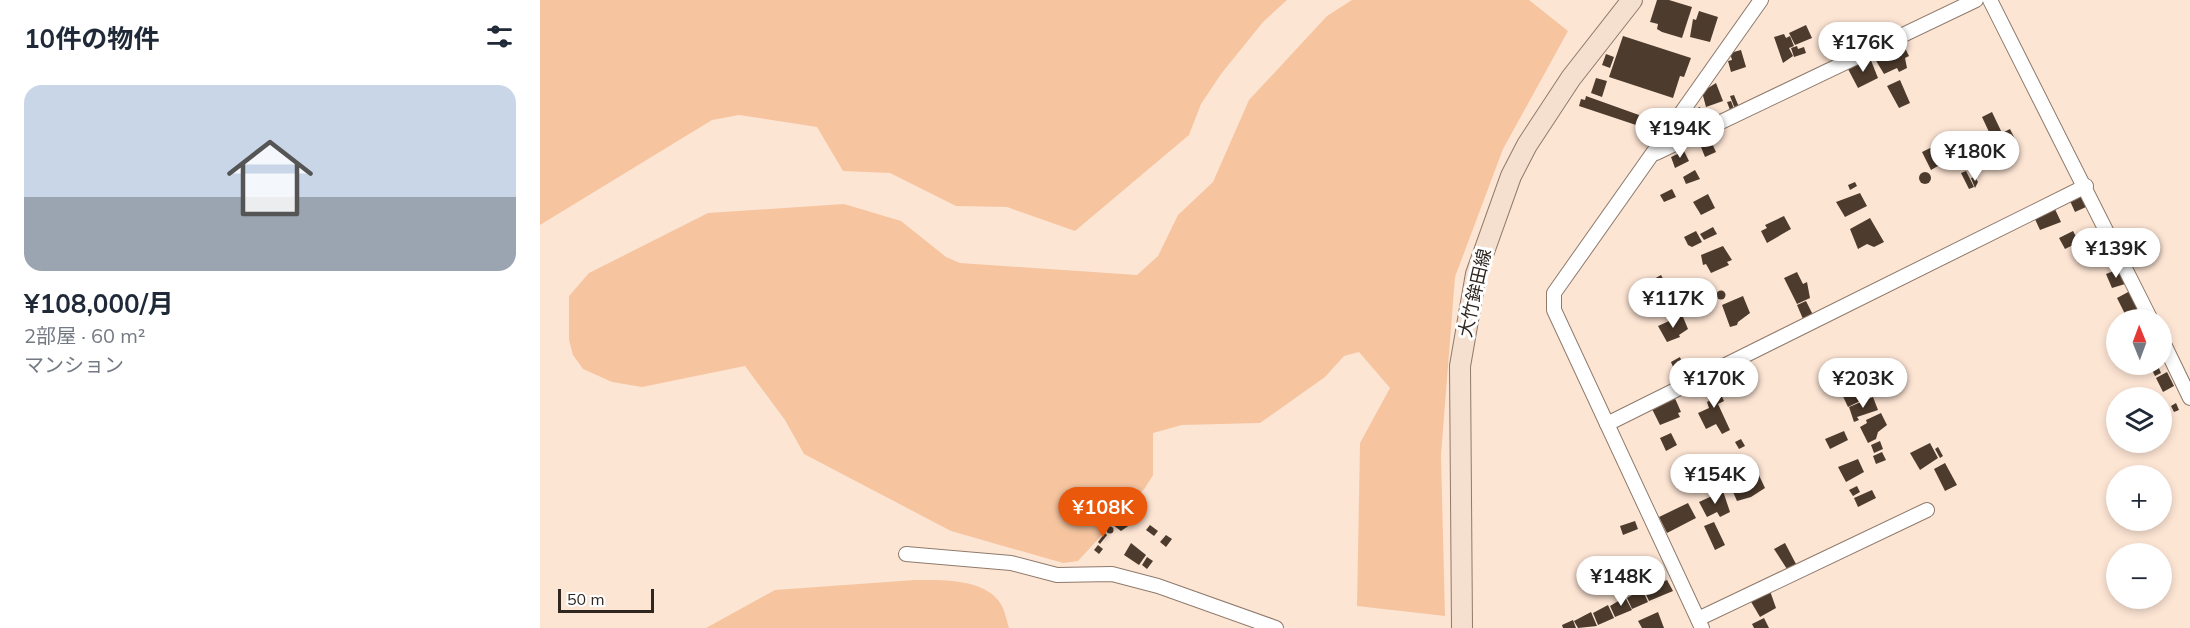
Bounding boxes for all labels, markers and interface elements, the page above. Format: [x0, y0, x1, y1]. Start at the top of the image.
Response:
icon: filters [483, 20, 516, 53]
text: 10件の物件 [24, 22, 159, 55]
pin: ¥176K [1821, 22, 1905, 73]
text: ¥176K [1832, 29, 1894, 54]
pin: ¥194K [1638, 108, 1722, 159]
text: ¥194K [1649, 115, 1711, 140]
icon: home [216, 124, 324, 232]
pin: ¥180K [1933, 131, 2017, 182]
text: ¥180K [1944, 138, 2006, 163]
pin: ¥139K [2074, 228, 2158, 279]
text: ¥139K [2085, 235, 2147, 260]
street label: 大竹鉾田線 [1453, 246, 1496, 339]
pin: ¥117K [1631, 278, 1715, 329]
text: ¥117K [1642, 285, 1704, 310]
text: ¥108,000/月 [24, 287, 174, 320]
north arrow [2106, 309, 2172, 375]
map controls [2106, 309, 2172, 609]
text: 2部屋 · 60 m² [24, 323, 145, 348]
text: マンション [24, 352, 124, 377]
pin: ¥170K [1672, 358, 1756, 409]
pin: ¥203K [1821, 358, 1905, 409]
text: ¥170K [1683, 365, 1745, 390]
text: ¥203K [1832, 365, 1894, 390]
button: layers [2106, 387, 2172, 453]
pin: ¥154K [1673, 454, 1757, 505]
text: ¥154K [1684, 461, 1746, 486]
button: + [2106, 465, 2172, 531]
pin: ¥108K [1061, 487, 1145, 538]
text: ¥108K [1072, 494, 1134, 519]
button: − [2106, 543, 2172, 609]
pin: ¥148K [1579, 556, 1663, 607]
text: ¥148K [1590, 563, 1652, 588]
scale bar [558, 586, 654, 614]
text: 50 m [567, 589, 604, 609]

